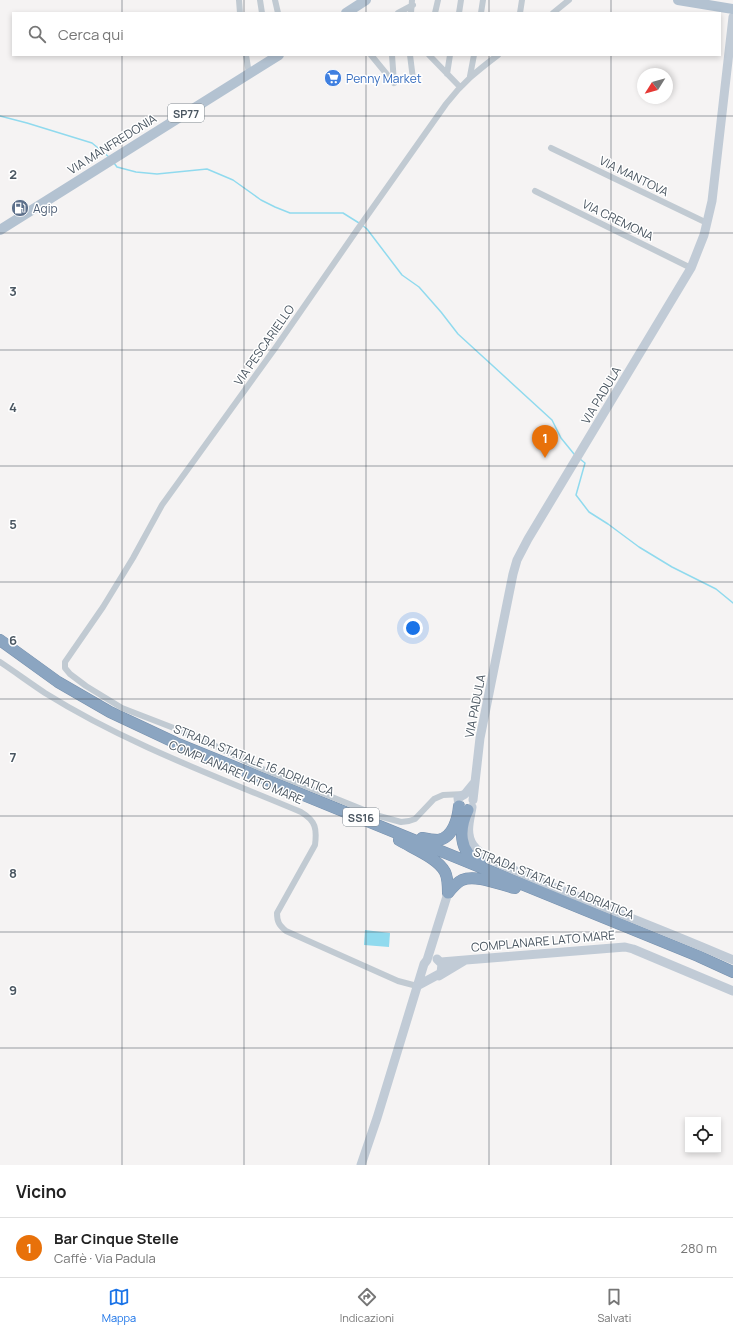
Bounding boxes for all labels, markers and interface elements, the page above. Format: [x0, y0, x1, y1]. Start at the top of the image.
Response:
search box [12, 12, 721, 56]
icon: search [26, 23, 48, 45]
text: Cerca qui [58, 24, 124, 45]
supermarket icon: Penny Market [323, 68, 343, 88]
north arrow [637, 68, 673, 104]
place label: Penny Market [346, 70, 422, 87]
road number: SP77 [168, 104, 204, 122]
street label: VIA MANFREDONIA [64, 110, 160, 178]
street label: VIA MANTOVA [596, 152, 672, 200]
text: 2 [9, 165, 17, 183]
street label: VIA CREMONA [579, 195, 657, 245]
fuel station icon: Agip [10, 198, 30, 218]
place label: Agip [33, 200, 58, 217]
text: 3 [9, 282, 17, 300]
street label: VIA PESCARIELLO [230, 301, 298, 389]
street label: VIA PADULA [577, 363, 625, 427]
text: 4 [9, 398, 17, 416]
pin: 1 [532, 425, 558, 458]
text: 5 [9, 515, 17, 533]
your location [403, 618, 423, 638]
text: 6 [9, 631, 17, 649]
street label: VIA PADULA [461, 672, 490, 739]
street label: STRADA STATALE 16 ADRIATICA [171, 720, 337, 800]
street label: COMPLANARE LATO MARE [166, 736, 306, 808]
text: 7 [10, 748, 17, 766]
road number: SS16 [343, 808, 379, 826]
street label: STRADA STATALE 16 ADRIATICA [471, 843, 637, 923]
text: 8 [9, 864, 17, 882]
street label: COMPLANARE LATO MARE [470, 926, 616, 956]
text: 9 [9, 981, 17, 999]
map controls [685, 1117, 721, 1153]
button: locate [685, 1117, 721, 1153]
text: Vicino [16, 1180, 67, 1203]
text: Bar Cinque Stelle [54, 1228, 179, 1249]
text: 1 [26, 1239, 32, 1257]
text: 280 m [680, 1239, 717, 1257]
text: Caffè · Via Padula [54, 1249, 156, 1267]
tab: Mappa [102, 1286, 136, 1325]
tab: Indicazioni [340, 1286, 394, 1325]
tab: Salvati [597, 1286, 631, 1325]

